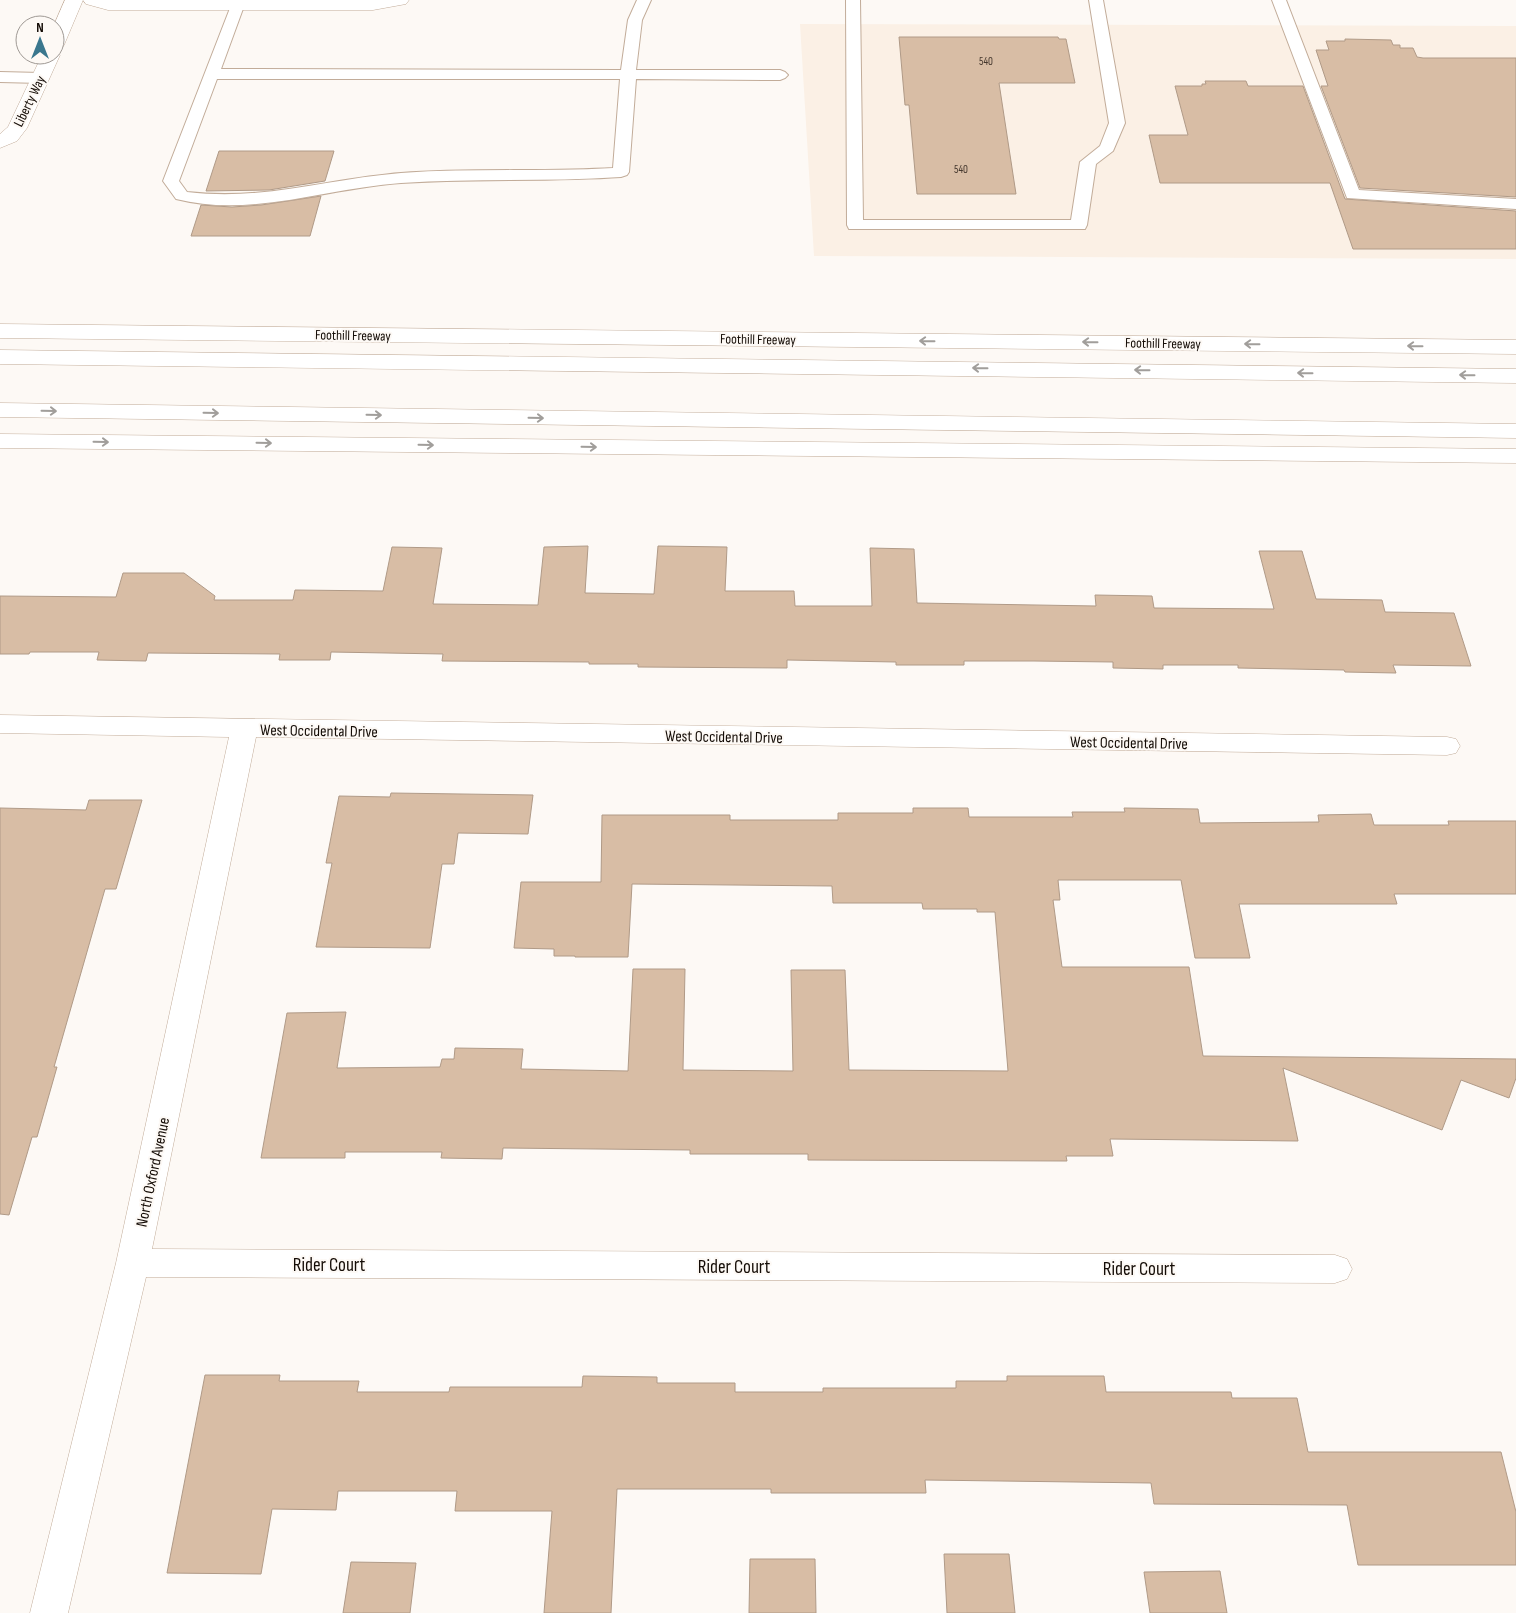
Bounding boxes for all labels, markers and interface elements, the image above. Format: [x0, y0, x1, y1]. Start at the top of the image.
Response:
north arrow [15, 15, 65, 65]
text: N [36, 19, 44, 36]
house number: 540 [979, 55, 993, 68]
street label: Liberty Way [10, 72, 49, 130]
house number: 540 [954, 163, 968, 176]
street label: Foothill Freeway [315, 326, 392, 345]
street label: Foothill Freeway [720, 330, 797, 349]
street label: Foothill Freeway [1125, 334, 1202, 353]
one-way arrow [920, 336, 936, 346]
one-way arrow [1082, 337, 1098, 347]
one-way arrow [1245, 339, 1261, 349]
one-way arrow [1407, 341, 1423, 350]
one-way arrow [972, 363, 988, 373]
one-way arrow [1135, 366, 1151, 375]
one-way arrow [1297, 368, 1314, 378]
one-way arrow [1460, 370, 1476, 380]
one-way arrow [40, 406, 56, 416]
one-way arrow [202, 408, 219, 418]
one-way arrow [365, 410, 381, 420]
one-way arrow [528, 413, 544, 422]
one-way arrow [92, 437, 109, 447]
one-way arrow [255, 439, 271, 448]
one-way arrow [418, 440, 434, 450]
one-way arrow [580, 442, 596, 452]
street label: West Occidental Drive [260, 721, 378, 742]
street label: West Occidental Drive [665, 727, 783, 748]
street label: West Occidental Drive [1070, 733, 1188, 754]
street label: North Oxford Avenue [133, 1116, 174, 1229]
street label: Rider Court [293, 1254, 366, 1277]
street label: Rider Court [698, 1256, 771, 1279]
street label: Rider Court [1103, 1258, 1176, 1281]

